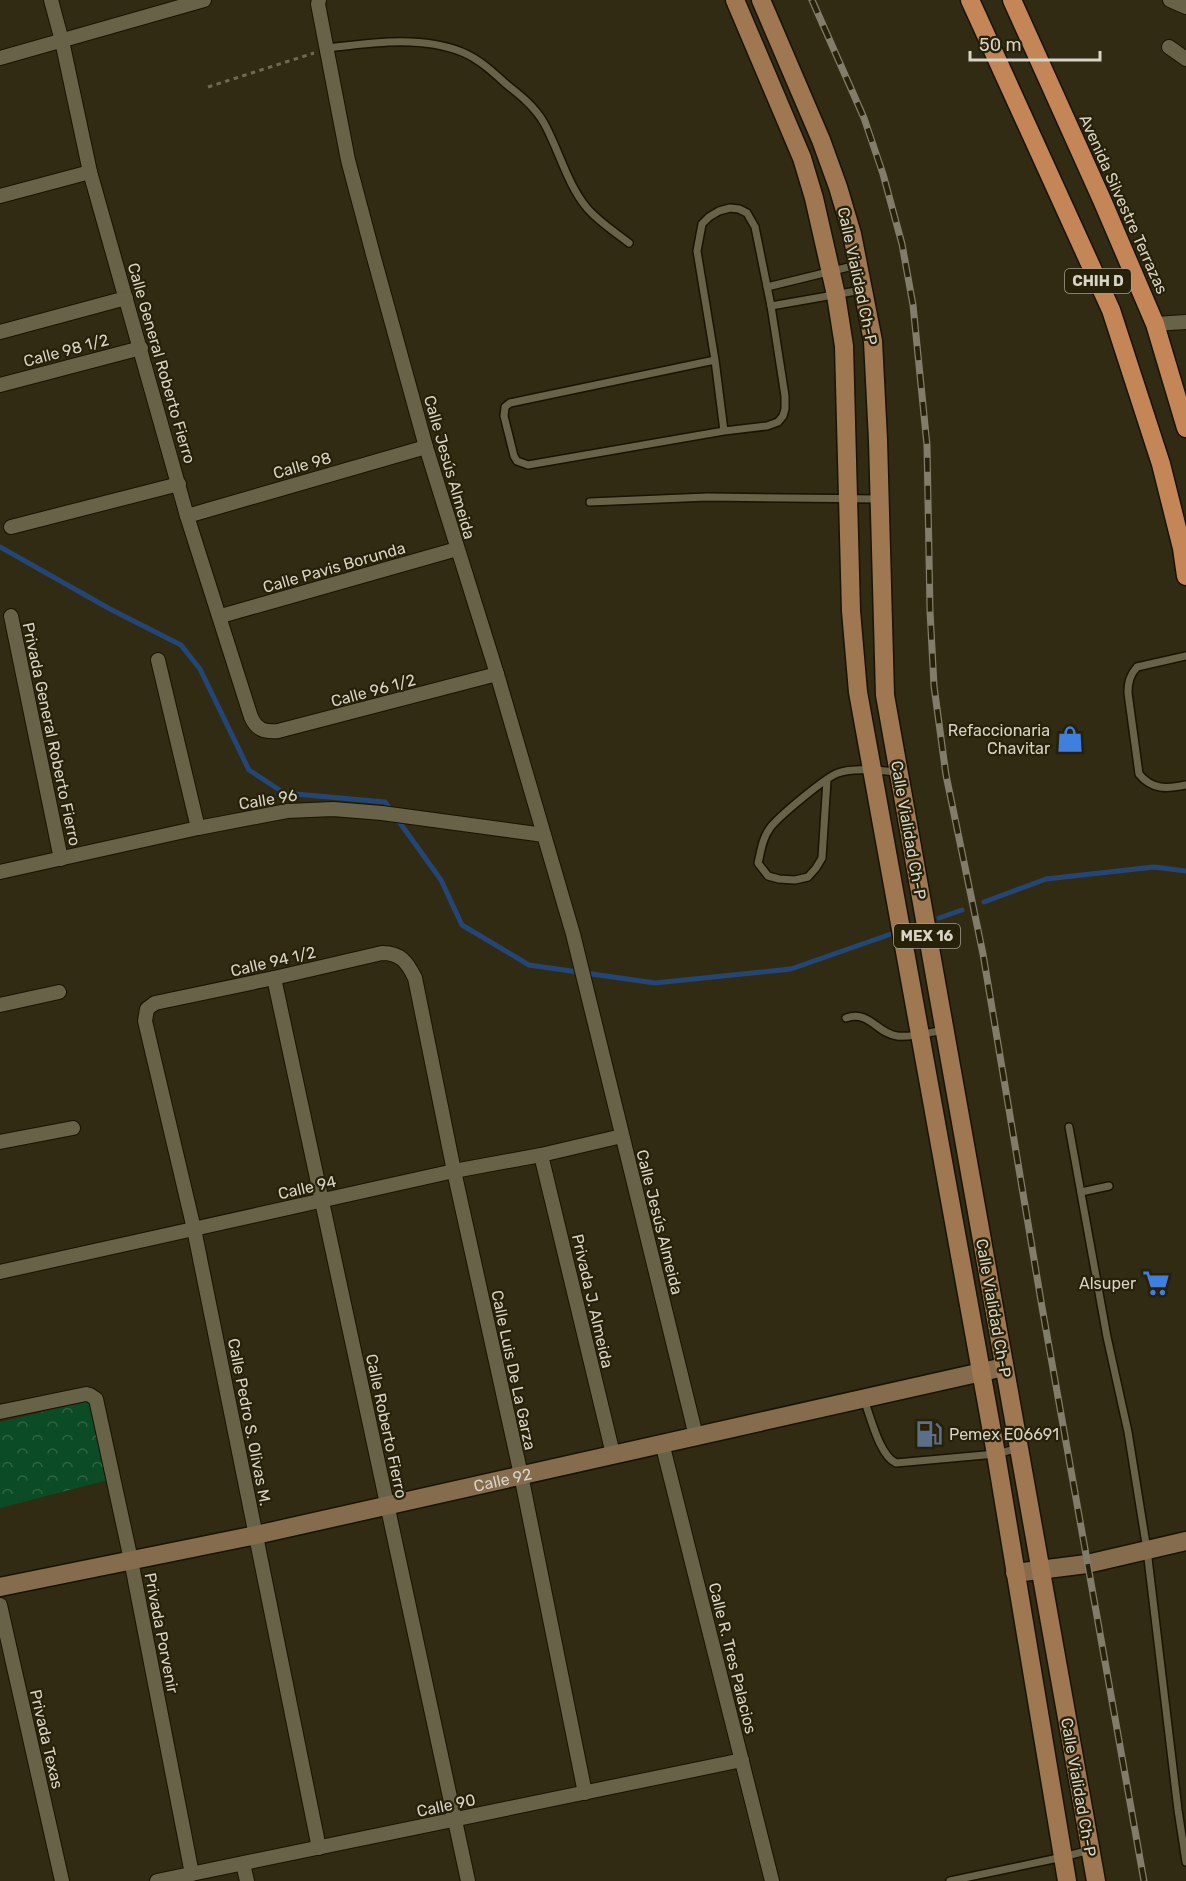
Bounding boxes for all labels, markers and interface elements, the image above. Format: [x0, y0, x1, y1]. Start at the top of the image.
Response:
scale bar [970, 24, 1100, 62]
text: 50 m [979, 34, 1022, 56]
street label: Avenida Silvestre Terrazas [1075, 112, 1172, 297]
street label: Calle Vialidad Ch-P [834, 205, 881, 347]
street label: Calle General Roberto Fierro [124, 260, 199, 466]
road number: CHIH D [1065, 269, 1131, 293]
street label: Calle 98 1/2 [21, 330, 111, 371]
street label: Calle Jesús Almeida [420, 393, 479, 541]
street label: Calle 98 [271, 448, 334, 483]
street label: Calle Pavis Borunda [261, 538, 408, 597]
street label: Privada General Roberto Fierro [19, 621, 84, 848]
street label: Calle 96 1/2 [329, 670, 418, 711]
place label: Refaccionaria Chavitar [948, 721, 1050, 758]
shop icon: Refaccionaria Chavitar [1055, 724, 1085, 754]
street label: Calle Vialidad Ch-P [887, 759, 930, 901]
street label: Calle 96 [237, 785, 299, 814]
road number: MEX 16 [894, 924, 960, 948]
street label: Calle 94 1/2 [229, 942, 318, 981]
street label: Calle Jesús Almeida [632, 1148, 687, 1297]
street label: Calle 94 [276, 1172, 338, 1203]
street label: Privada J. Almeida [568, 1232, 617, 1370]
street label: Calle Vialidad Ch-P [972, 1237, 1015, 1379]
supermarket icon: Alsuper [1141, 1268, 1171, 1298]
place label: Alsuper [1079, 1274, 1136, 1293]
street label: Calle Luis De La Garza [487, 1288, 540, 1452]
street label: Calle Pedro S. Olivas M. [224, 1337, 275, 1508]
street label: Calle Roberto Fierro [362, 1352, 411, 1500]
fuel station icon: Pemex E06691 [914, 1419, 944, 1449]
place label: Pemex E06691 [949, 1425, 1059, 1444]
street label: Calle 92 [472, 1464, 534, 1496]
street label: Privada Porvenir [140, 1571, 183, 1695]
street label: Calle R. Tres Palacios [705, 1581, 760, 1736]
street label: Privada Texas [26, 1688, 67, 1791]
street label: Calle Vialidad Ch-P [1057, 1716, 1100, 1858]
street label: Calle 90 [415, 1790, 477, 1821]

